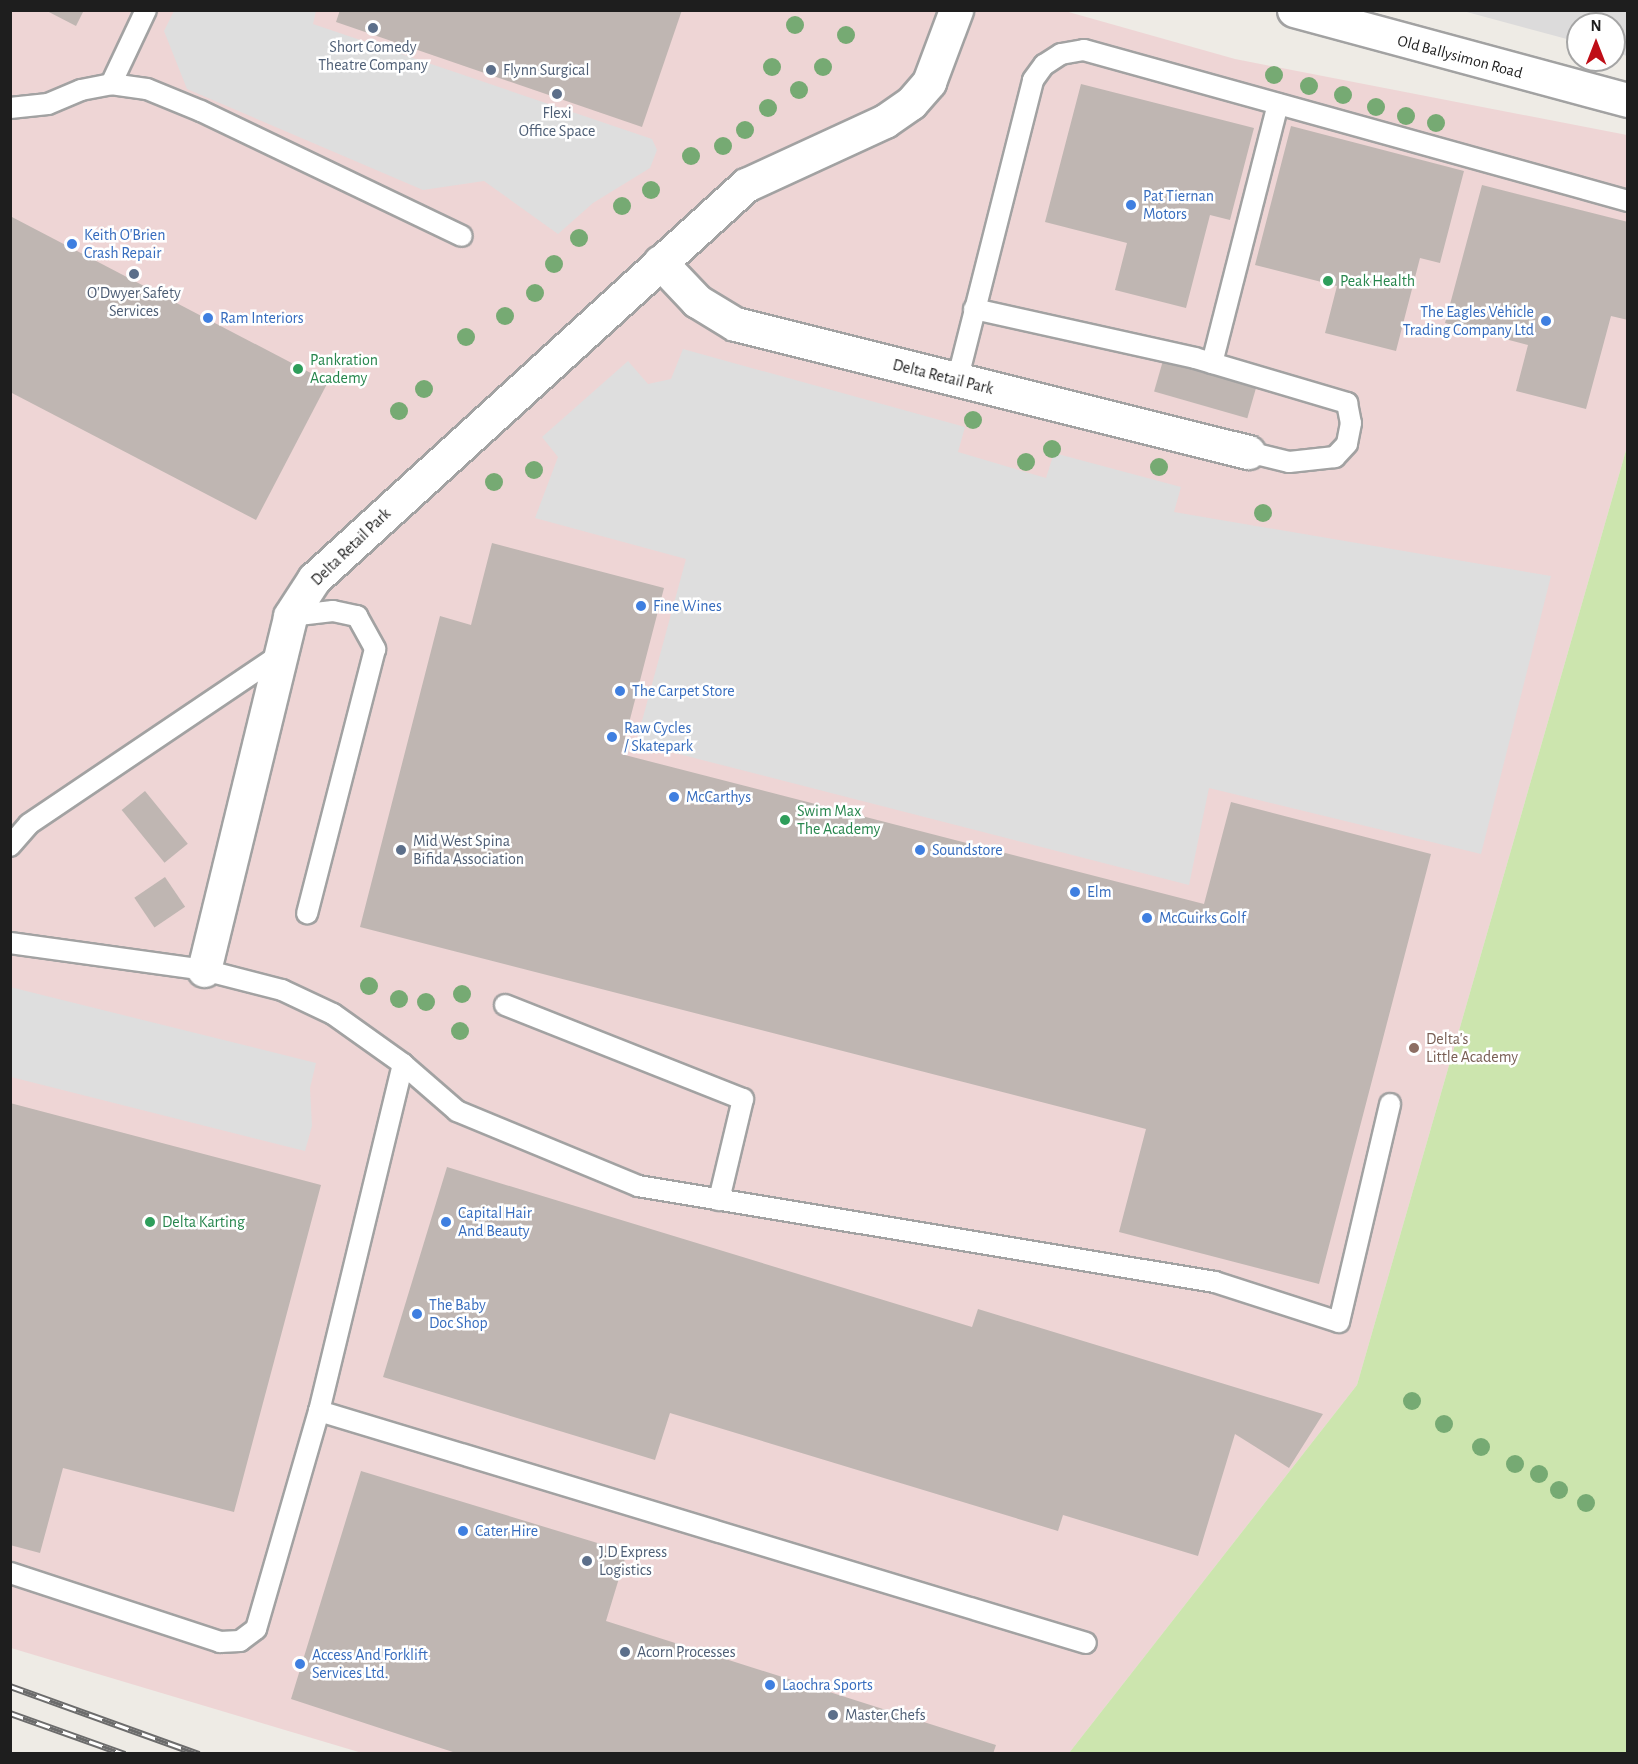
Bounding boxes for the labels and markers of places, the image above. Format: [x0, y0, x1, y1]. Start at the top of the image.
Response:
marker: Short Comedy Theatre Company [366, 21, 380, 35]
place label: Short Comedy Theatre Company [318, 37, 428, 75]
place label: Flynn Surgical [503, 60, 589, 80]
marker: Flynn Surgical [484, 63, 498, 77]
marker: Flexi Office Space [550, 87, 564, 101]
place label: Flexi Office Space [519, 103, 595, 141]
place label: Pat Tiernan Motors [1143, 186, 1214, 224]
marker: Pat Tiernan Motors [1124, 198, 1138, 212]
place label: Keith O'Brien Crash Repair [84, 225, 165, 263]
marker: Keith O'Brien Crash Repair [65, 237, 79, 251]
marker: O'Dwyer Safety Services [127, 267, 141, 281]
place label: Peak Health [1340, 271, 1415, 291]
marker: Peak Health [1321, 274, 1335, 288]
place label: O'Dwyer Safety Services [87, 283, 181, 321]
place label: The Eagles Vehicle Trading Company Ltd [1403, 302, 1534, 340]
place label: Ram Interiors [220, 308, 304, 328]
marker: Ram Interiors [201, 311, 215, 325]
marker: The Eagles Vehicle Trading Company Ltd [1539, 314, 1553, 328]
place label: Pankration Academy [310, 350, 378, 388]
marker: Pankration Academy [291, 362, 305, 376]
place label: Fine Wines [653, 596, 722, 616]
marker: Fine Wines [634, 599, 648, 613]
place label: The Carpet Store [632, 681, 735, 701]
marker: The Carpet Store [613, 684, 627, 698]
place label: Raw Cycles / Skatepark [624, 718, 693, 756]
marker: Raw Cycles / Skatepark [605, 730, 619, 744]
place label: McCarthys [686, 787, 751, 807]
marker: McCarthys [667, 790, 681, 804]
place label: Swim Max The Academy [797, 801, 880, 839]
marker: Swim Max The Academy [778, 813, 792, 827]
place label: Mid West Spina Bifida Association [413, 831, 524, 869]
place label: Soundstore [932, 840, 1003, 860]
marker: Mid West Spina Bifida Association [394, 843, 408, 857]
marker: Soundstore [913, 843, 927, 857]
place label: Elm [1087, 882, 1111, 902]
marker: Elm [1068, 885, 1082, 899]
place label: McGuirks Golf [1159, 908, 1246, 928]
marker: McGuirks Golf [1140, 911, 1154, 925]
place label: Delta's Little Academy [1426, 1029, 1518, 1067]
marker: Delta's Little Academy [1407, 1041, 1421, 1055]
place label: Capital Hair And Beauty [458, 1203, 532, 1241]
place label: Delta Karting [162, 1212, 245, 1232]
marker: Delta Karting [143, 1215, 157, 1229]
marker: Capital Hair And Beauty [439, 1215, 453, 1229]
place label: The Baby Doc Shop [429, 1295, 488, 1333]
marker: The Baby Doc Shop [410, 1307, 424, 1321]
place label: Cater Hire [475, 1521, 538, 1541]
marker: Cater Hire [456, 1524, 470, 1538]
place label: J.D Express Logistics [599, 1542, 667, 1580]
marker: J.D Express Logistics [580, 1554, 594, 1568]
place label: Acorn Processes [637, 1642, 736, 1662]
place label: Access And Forklift Services Ltd. [312, 1645, 428, 1683]
marker: Acorn Processes [618, 1645, 632, 1659]
marker: Access And Forklift Services Ltd. [293, 1657, 307, 1671]
place label: Laochra Sports [782, 1675, 873, 1695]
marker: Laochra Sports [763, 1678, 777, 1692]
place label: Master Chefs [845, 1705, 926, 1725]
marker: Master Chefs [826, 1708, 840, 1722]

